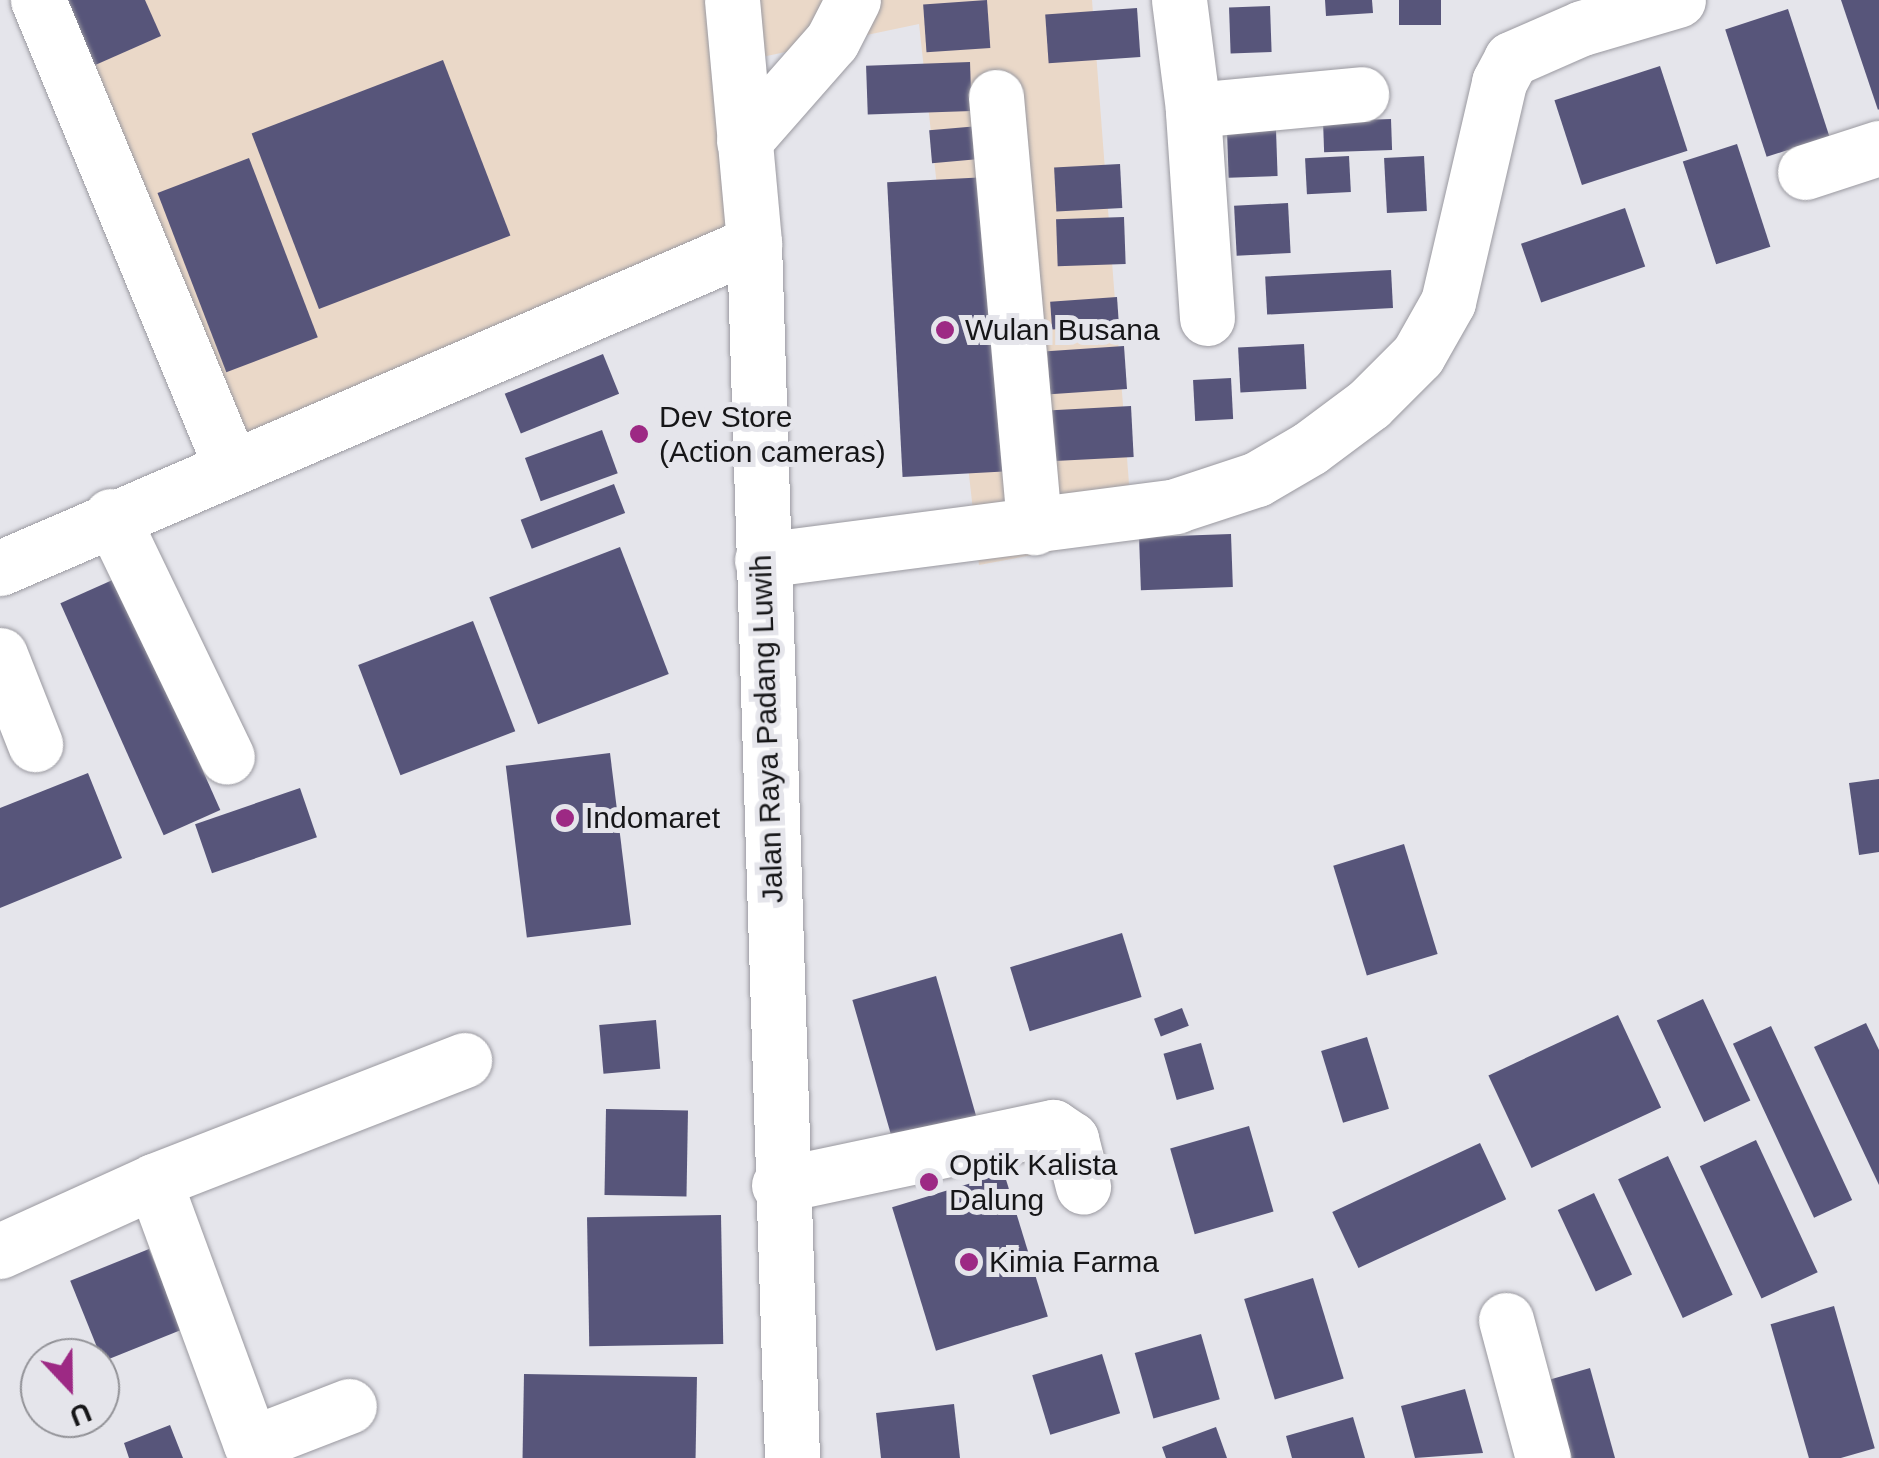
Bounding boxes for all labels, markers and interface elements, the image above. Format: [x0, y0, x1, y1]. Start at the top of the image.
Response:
place label: Wulan Busana [965, 312, 1160, 348]
marker: Wulan Busana [934, 319, 956, 341]
place label: Dev Store (Action cameras) [659, 399, 886, 470]
marker: Dev Store (Action cameras) [628, 423, 650, 445]
street label: Jalan Raya Padang Luwih [743, 554, 791, 904]
place label: Indomaret [585, 800, 720, 836]
marker: Indomaret [554, 807, 576, 829]
place label: Optik Kalista Dalung [949, 1147, 1117, 1218]
marker: Optik Kalista Dalung [918, 1171, 940, 1193]
place label: Kimia Farma [989, 1244, 1159, 1280]
marker: Kimia Farma [958, 1251, 980, 1273]
north arrow [20, 1338, 120, 1438]
text: U [65, 1396, 96, 1433]

